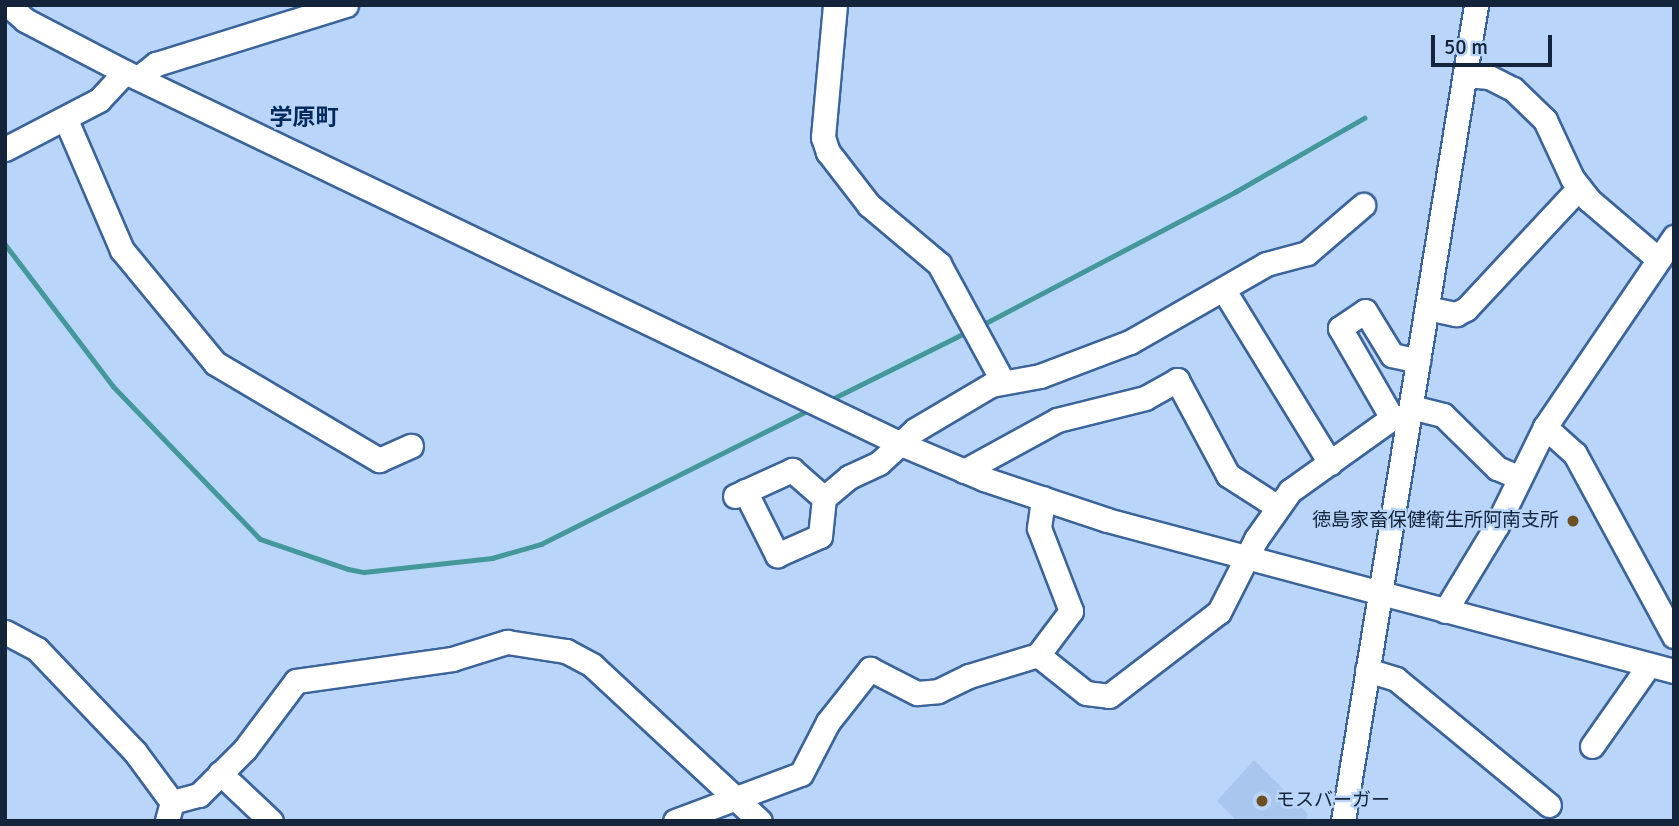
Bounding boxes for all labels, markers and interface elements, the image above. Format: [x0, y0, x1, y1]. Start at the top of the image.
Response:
scale bar [1434, 21, 1555, 65]
text: 50 m [1444, 34, 1488, 60]
district label: 学原町 [270, 104, 338, 132]
place label: 徳島家畜保健衛生所阿南支所 [1312, 510, 1559, 532]
marker: 徳島家畜保健衛生所阿南支所 [1565, 513, 1581, 529]
place label: モスバーガー [1276, 790, 1390, 812]
marker: モスバーガー [1254, 793, 1270, 809]

